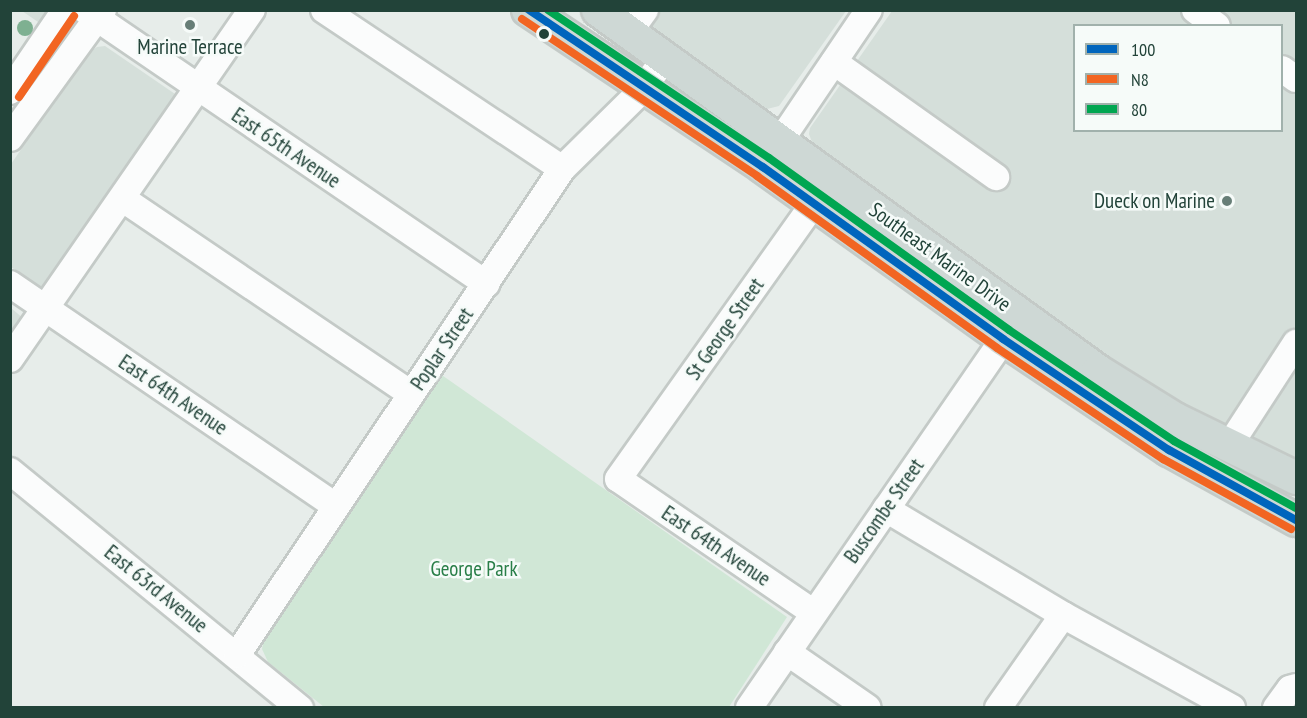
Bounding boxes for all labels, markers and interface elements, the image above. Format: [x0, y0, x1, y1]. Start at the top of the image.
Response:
marker: Marine Terrace [183, 18, 197, 32]
legend [1073, 24, 1283, 132]
unlabelled marker [538, 28, 550, 40]
place label: Marine Terrace [137, 34, 243, 60]
text: 100 [1131, 38, 1155, 61]
text: N8 [1131, 68, 1149, 91]
text: 80 [1131, 98, 1147, 121]
street label: East 65th Avenue [227, 102, 345, 194]
place label: Dueck on Marine [1094, 188, 1215, 214]
marker: Dueck on Marine [1220, 194, 1234, 208]
street label: Southeast Marine Drive [864, 197, 1016, 317]
street label: St George Street [681, 273, 769, 385]
street label: Poplar Street [405, 303, 479, 395]
street label: East 64th Avenue [114, 349, 232, 441]
street label: Buscombe Street [839, 454, 929, 568]
street label: East 64th Avenue [657, 500, 775, 592]
street label: East 63rd Avenue [99, 540, 213, 638]
park label: George Park [430, 556, 518, 582]

